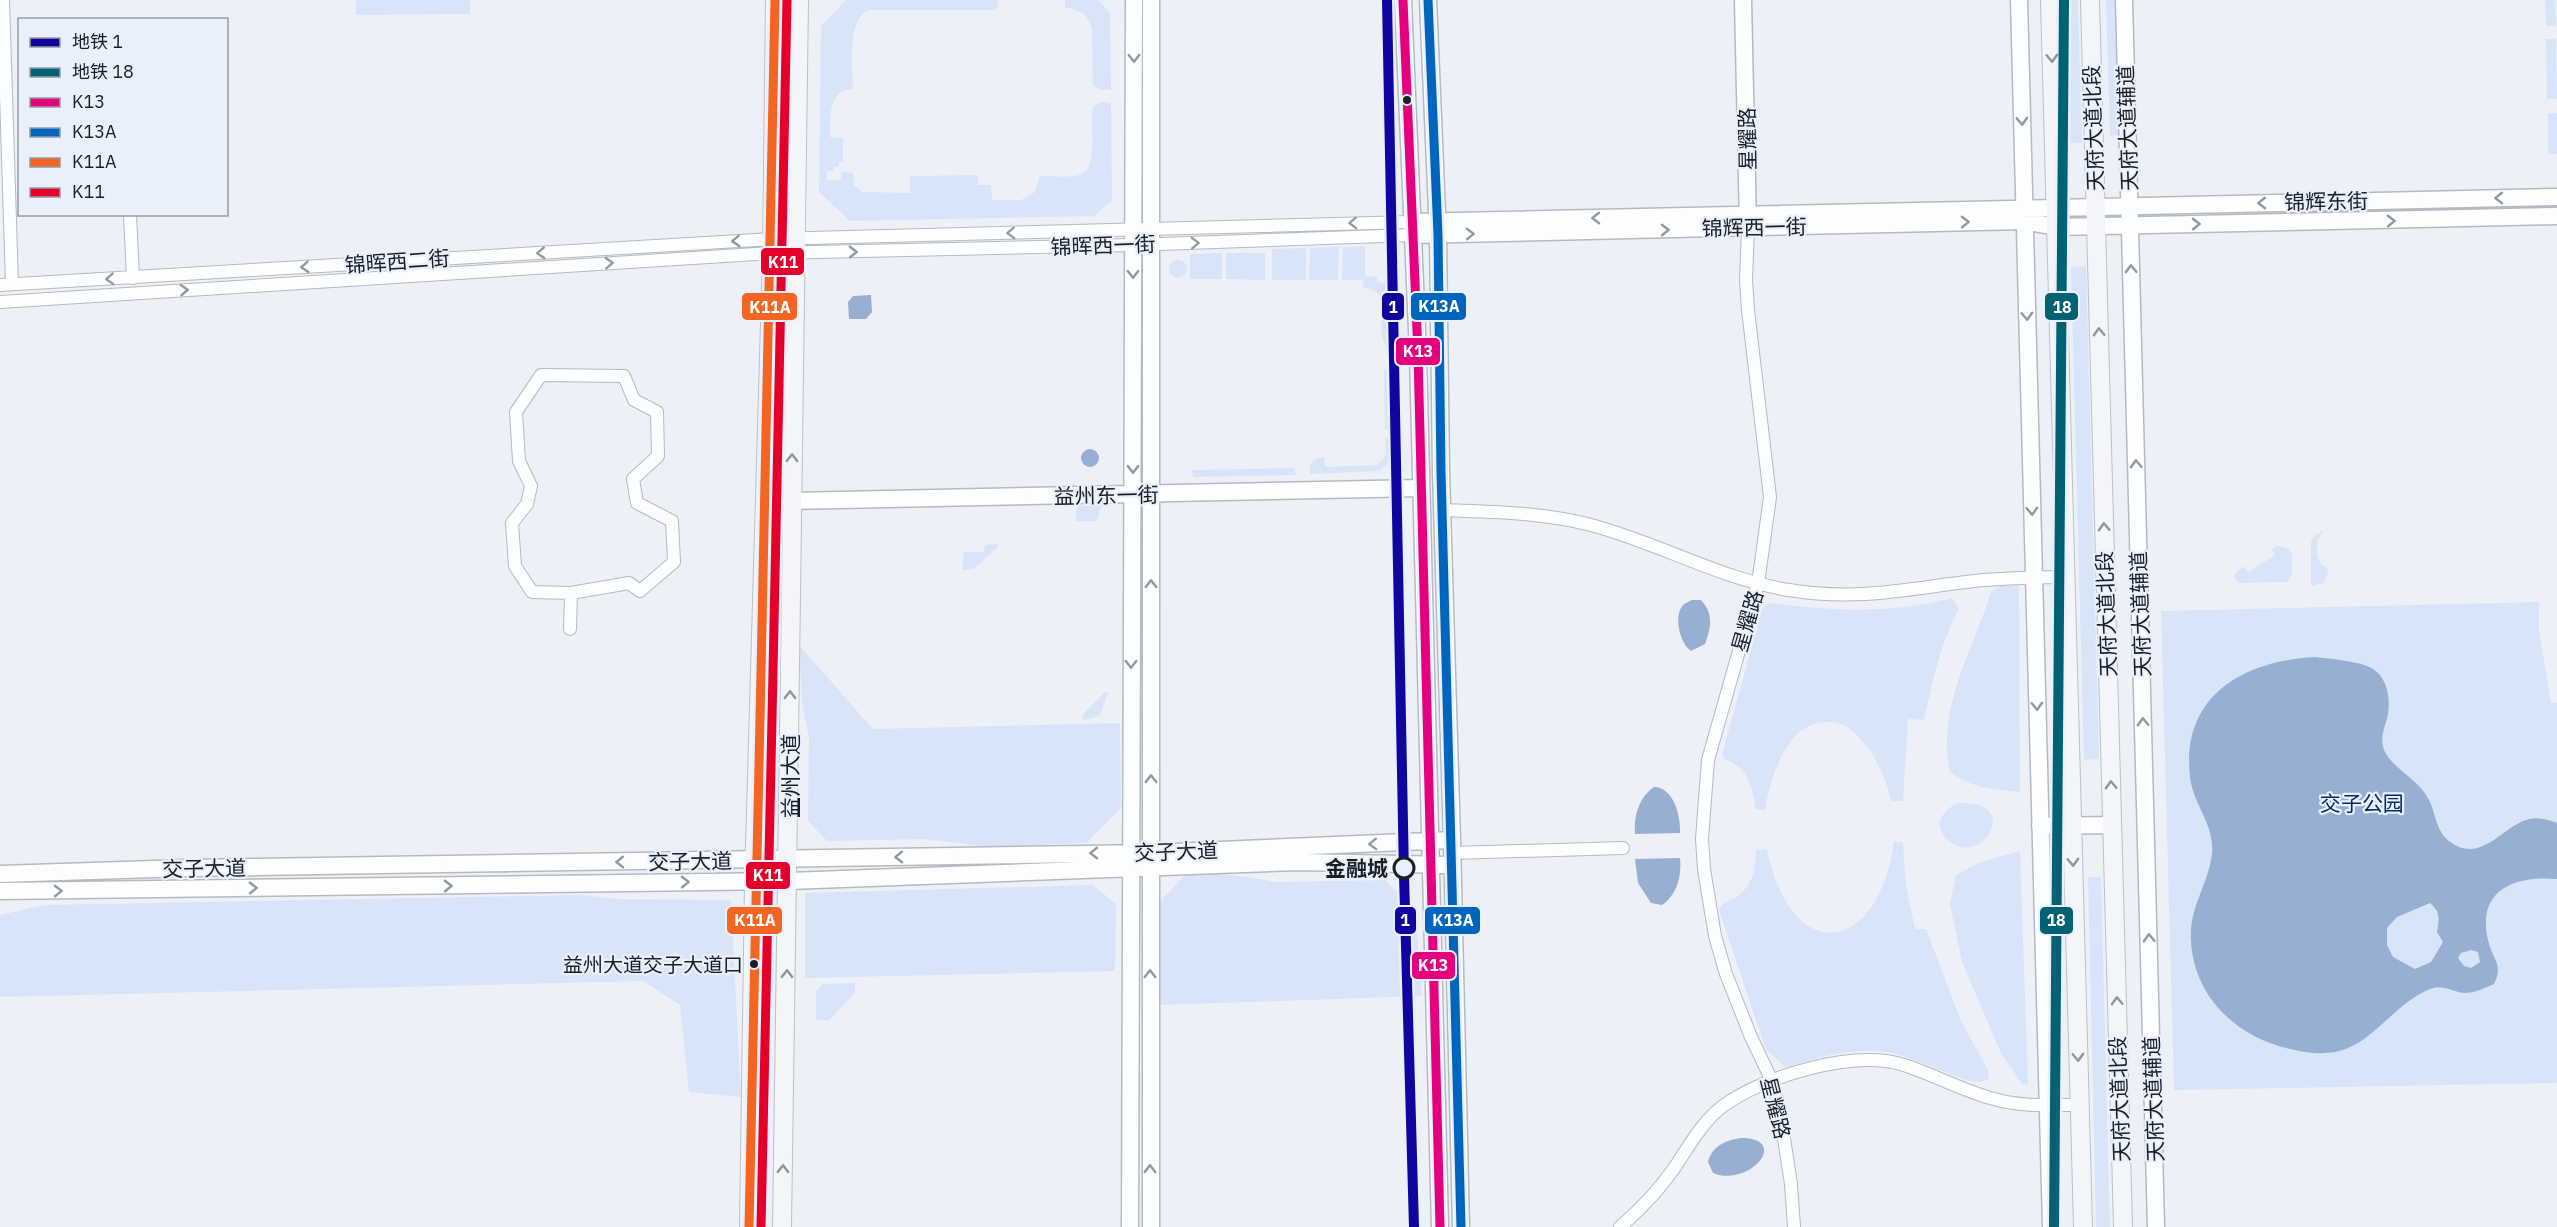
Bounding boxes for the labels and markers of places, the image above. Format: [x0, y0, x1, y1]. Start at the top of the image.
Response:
unlabelled marker [1401, 94, 1413, 106]
place label: 金融城 [1325, 854, 1388, 882]
marker: 金融城 [1393, 857, 1415, 879]
place label: 益州大道交子大道口 [563, 951, 743, 978]
marker: 益州大道交子大道口 [748, 958, 760, 970]

